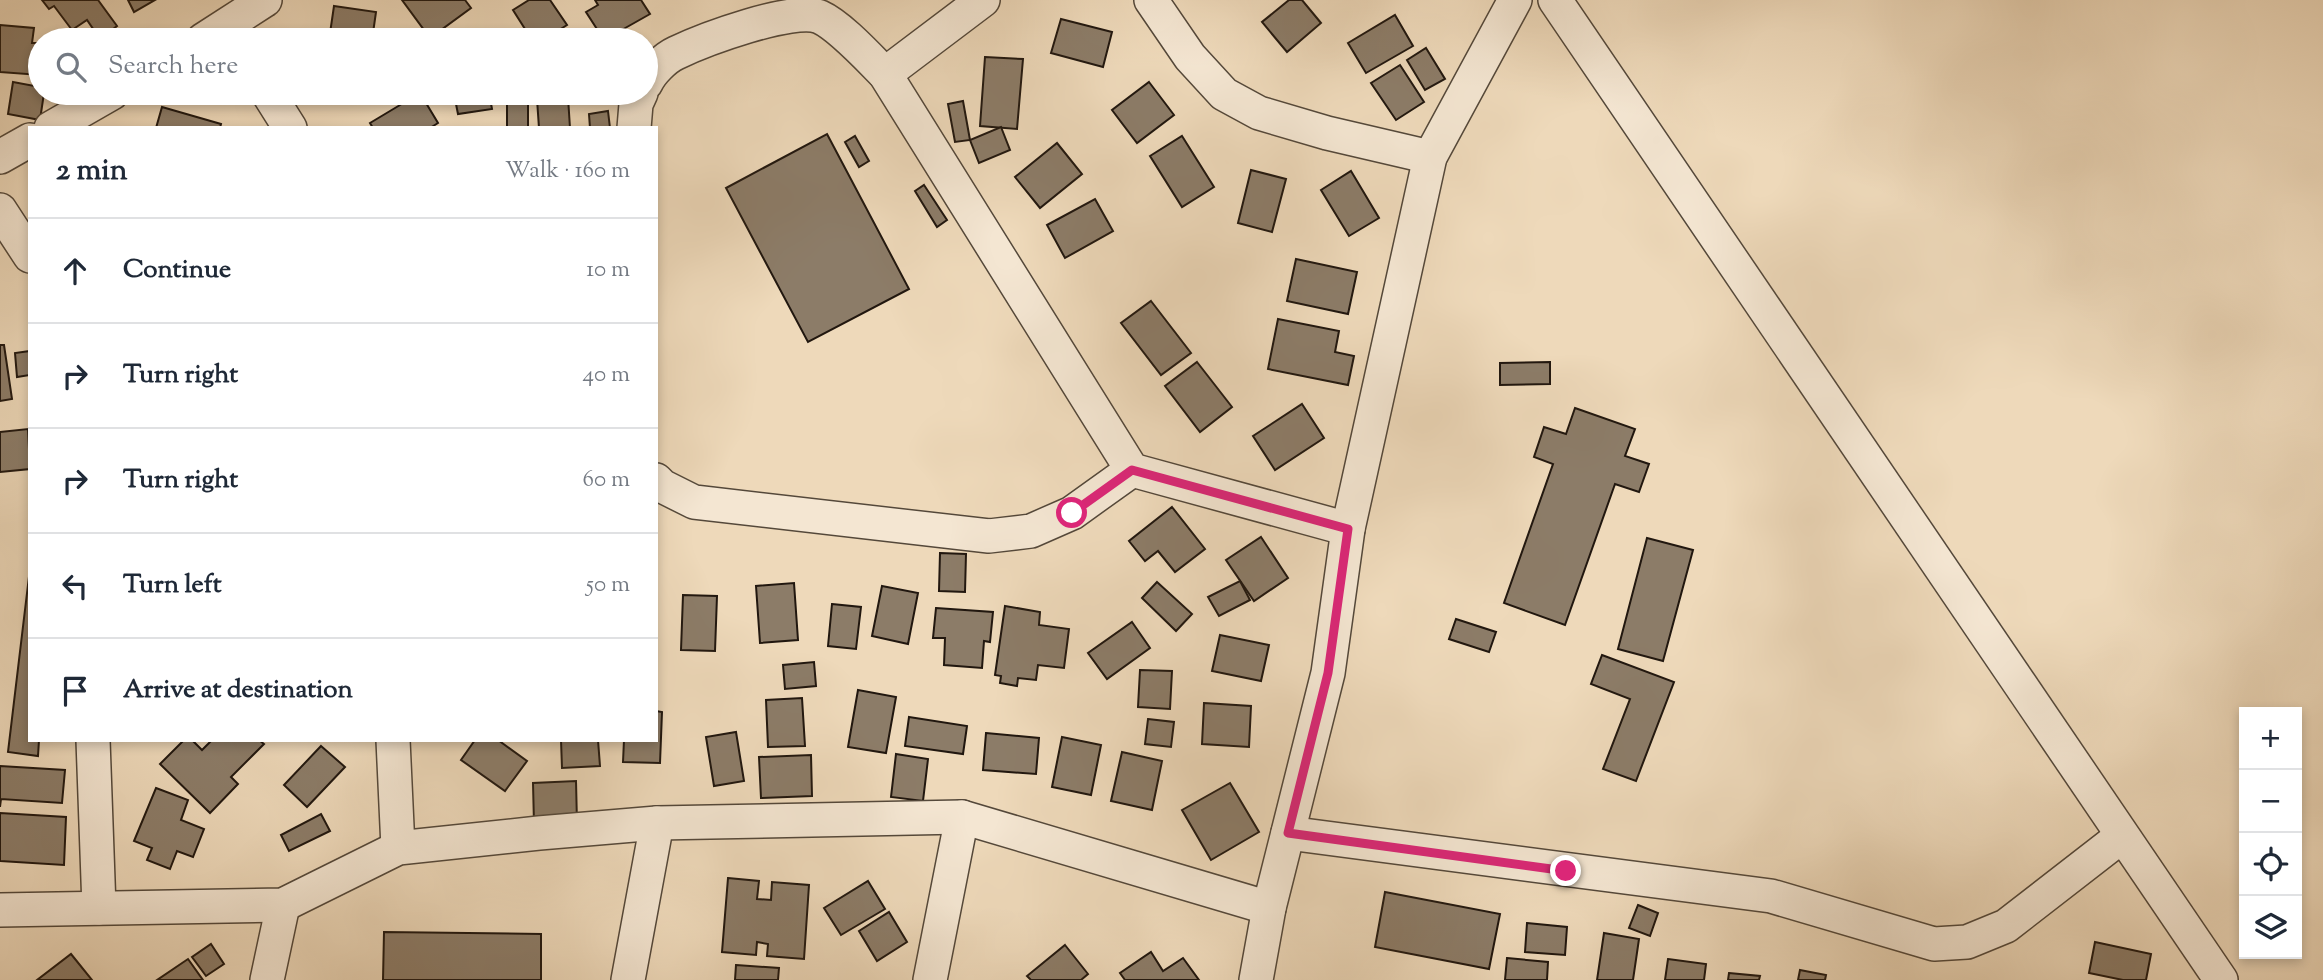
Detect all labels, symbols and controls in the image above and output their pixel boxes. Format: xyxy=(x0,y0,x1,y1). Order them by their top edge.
search box xyxy=(28,28,658,105)
icon: search xyxy=(52,48,90,86)
text: Search here xyxy=(108,48,238,85)
text: 2 min xyxy=(56,150,128,193)
text: Walk · 160 m xyxy=(505,155,630,188)
icon: ahead xyxy=(56,252,94,290)
text: Continue xyxy=(123,252,231,289)
text: 10 m xyxy=(586,254,630,287)
icon: right xyxy=(56,357,94,395)
text: Turn right xyxy=(123,357,238,394)
text: 40 m xyxy=(583,359,630,392)
icon: right xyxy=(56,462,94,500)
text: Turn right xyxy=(123,462,238,499)
text: 60 m xyxy=(582,464,630,497)
route start xyxy=(1056,497,1087,528)
icon: left xyxy=(56,567,94,605)
text: Turn left xyxy=(123,567,222,604)
text: 50 m xyxy=(586,569,630,602)
icon: arrive xyxy=(56,672,94,710)
text: Arrive at destination xyxy=(123,672,353,709)
map controls xyxy=(2239,707,2302,959)
button: + xyxy=(2239,707,2302,770)
button: − xyxy=(2239,770,2302,833)
button: locate xyxy=(2239,833,2302,896)
route end xyxy=(1550,855,1581,886)
button: layers xyxy=(2239,896,2302,959)

